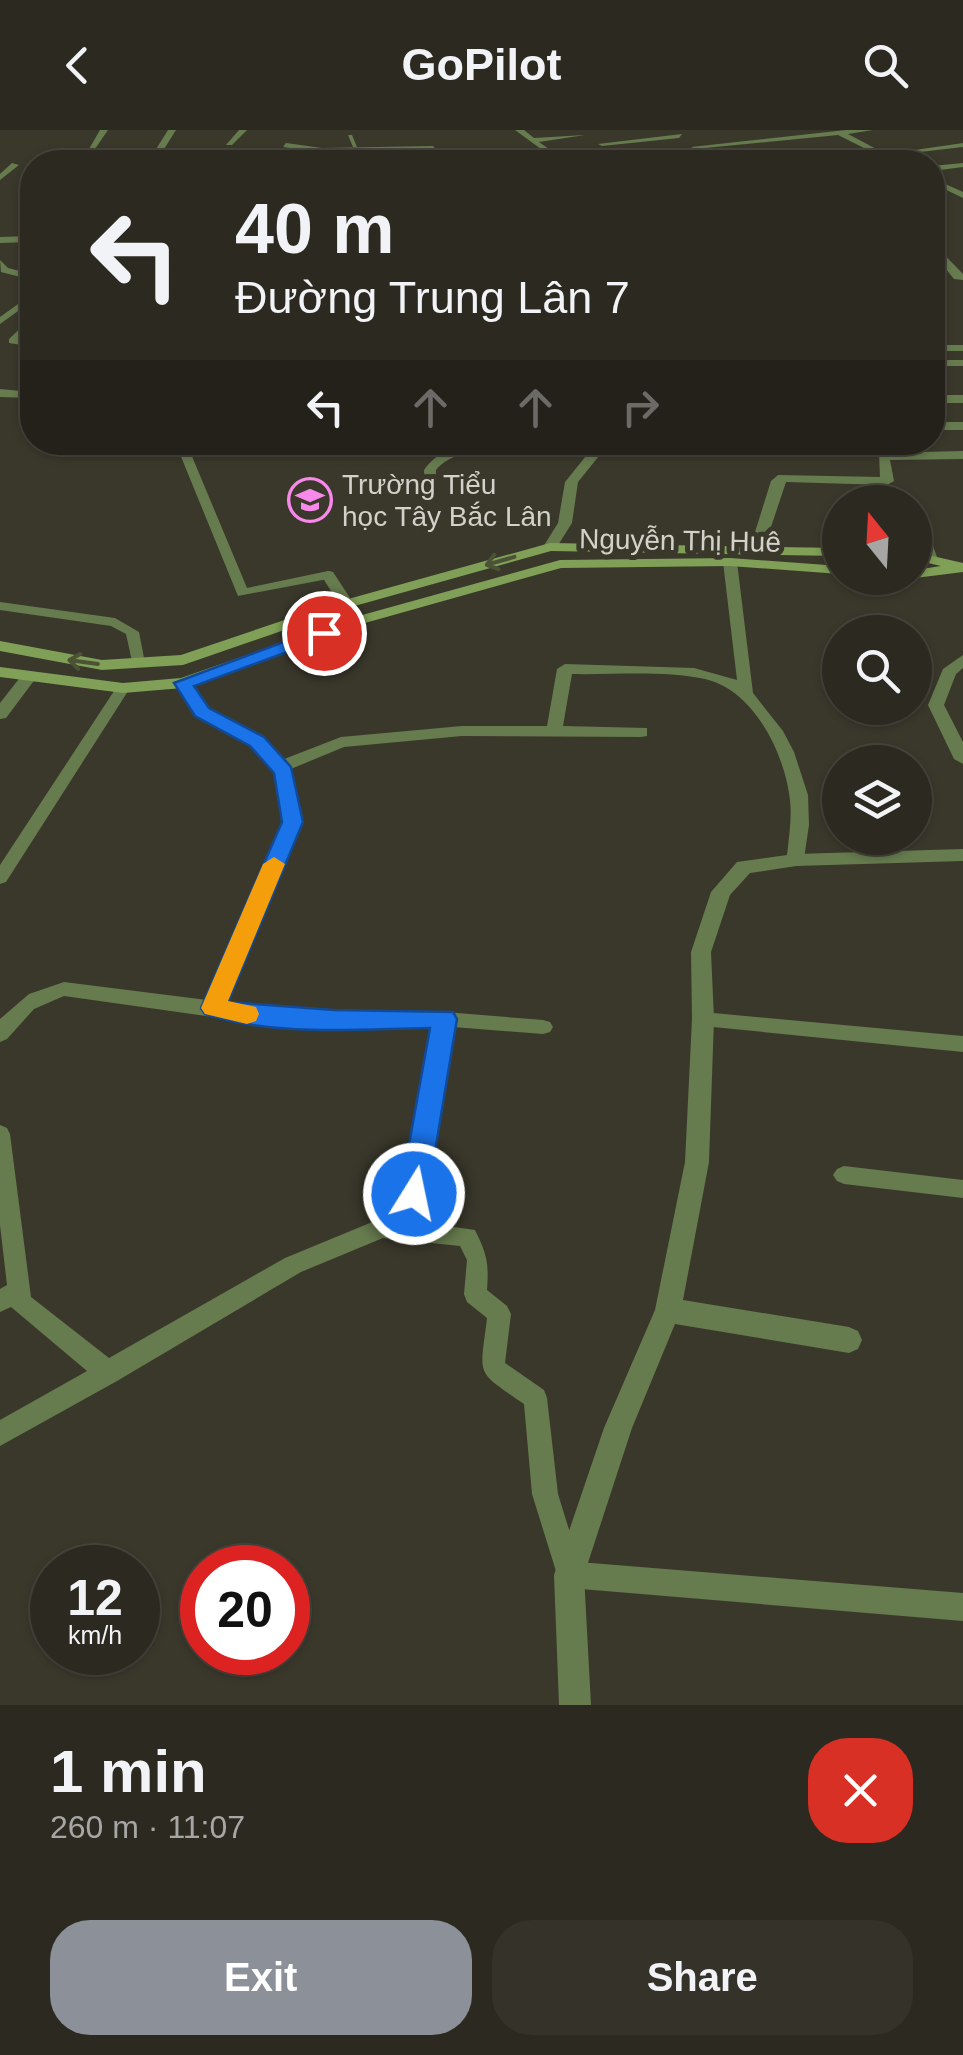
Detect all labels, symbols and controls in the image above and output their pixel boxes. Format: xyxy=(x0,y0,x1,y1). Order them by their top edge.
icon: back xyxy=(50,38,105,93)
icon: search xyxy=(858,38,913,93)
text: GoPilot xyxy=(402,39,561,90)
icon: left xyxy=(70,190,200,320)
text: 40 m xyxy=(235,190,395,268)
text: Đường Trung Lân 7 xyxy=(235,272,630,323)
icon: left xyxy=(298,380,353,435)
icon: ahead xyxy=(403,380,458,435)
icon: ahead xyxy=(508,380,563,435)
icon: right xyxy=(613,380,668,435)
place label: Trường Tiểu học Tây Bắc Lân xyxy=(342,469,552,532)
school or university icon: Trường Tiểu học Tây Bắc Lân xyxy=(287,477,333,523)
north arrow xyxy=(822,485,932,595)
map controls xyxy=(822,485,932,855)
street label: Nguyễn Thị Huê xyxy=(579,523,781,558)
one-way arrow xyxy=(484,553,516,572)
pin xyxy=(282,591,367,676)
icon: arrive xyxy=(297,606,352,661)
button: search xyxy=(822,615,932,725)
one-way arrow xyxy=(67,653,100,671)
button: layers xyxy=(822,745,932,855)
position arrow xyxy=(362,1142,466,1246)
speed limit sign: 20 xyxy=(180,1545,310,1675)
text: 12 xyxy=(67,1570,123,1626)
text: km/h xyxy=(68,1621,122,1649)
text: 1 min xyxy=(50,1738,207,1805)
button: close xyxy=(808,1738,913,1843)
text: 260 m · 11:07 xyxy=(50,1809,245,1845)
button: Exit xyxy=(50,1920,472,2035)
button: Share xyxy=(492,1920,913,2035)

